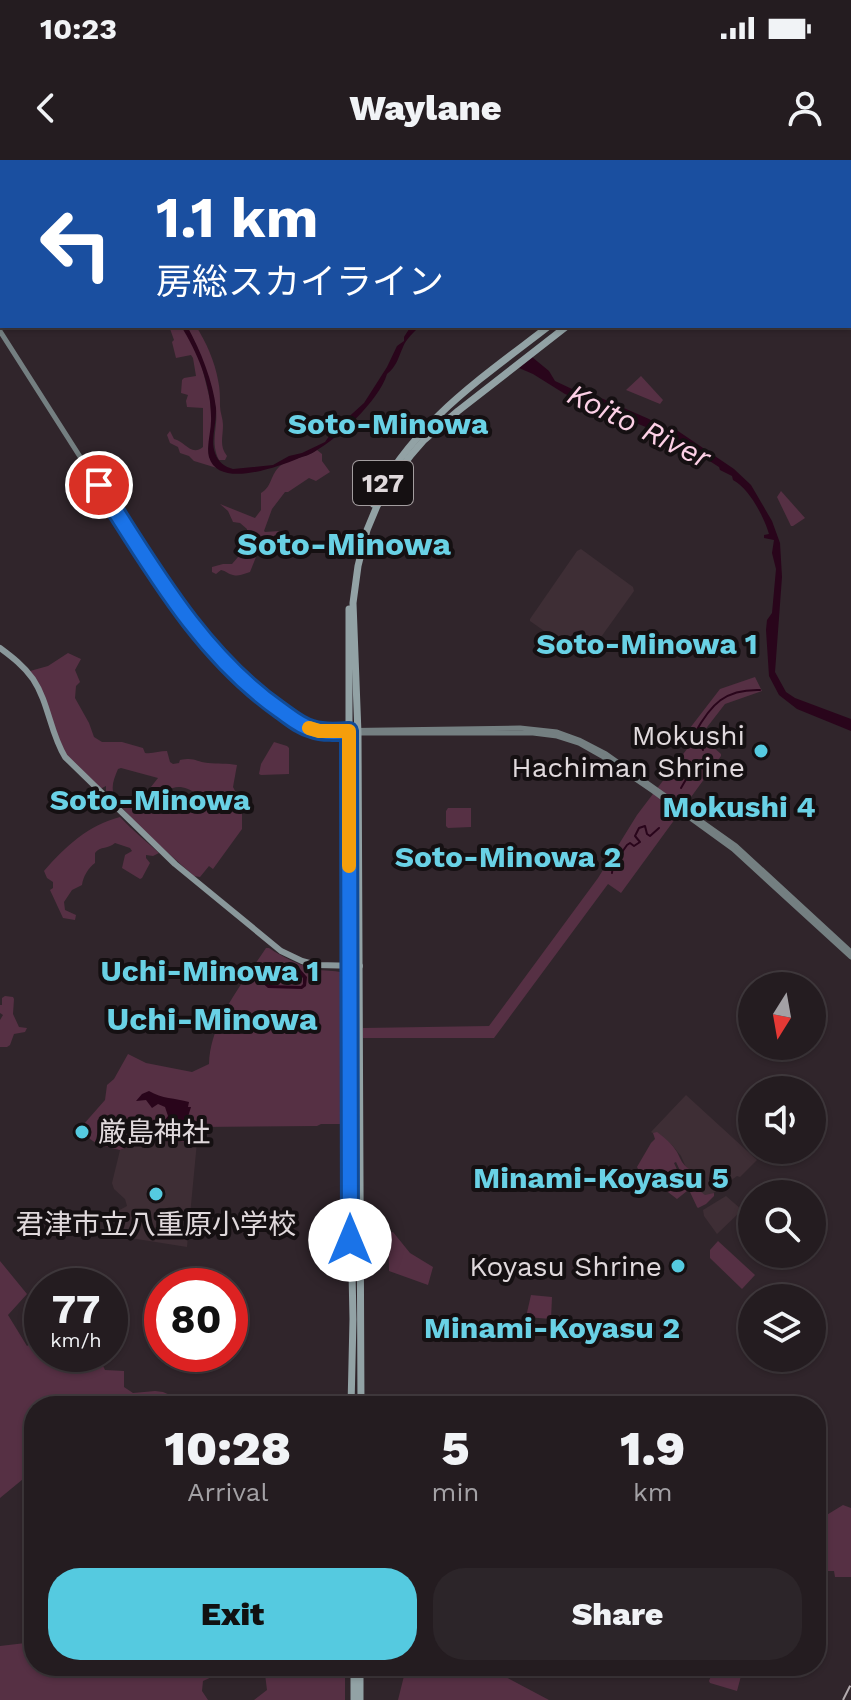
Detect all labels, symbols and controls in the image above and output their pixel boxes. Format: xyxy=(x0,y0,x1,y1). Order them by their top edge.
text: 10:23 xyxy=(40,11,117,46)
icon: back xyxy=(24,86,68,130)
icon: person xyxy=(783,86,827,130)
text: Waylane xyxy=(349,87,502,129)
text: 1.1 km xyxy=(156,185,318,251)
icon: left xyxy=(24,192,128,296)
text: 房総スカイライン xyxy=(156,261,444,303)
water label: Koito River xyxy=(562,376,717,476)
district label: Soto-Minowa xyxy=(288,406,489,441)
pin xyxy=(65,451,133,519)
road number: 127 xyxy=(353,461,413,505)
icon: arrive xyxy=(77,463,121,507)
district label: Soto-Minowa xyxy=(237,525,451,563)
district label: Soto-Minowa 1 xyxy=(536,626,758,661)
place label: Mokushi Hachiman Shrine xyxy=(511,719,745,784)
marker: Mokushi Hachiman Shrine xyxy=(752,742,770,760)
district label: Soto-Minowa xyxy=(50,782,251,817)
district label: Mokushi 4 xyxy=(662,789,816,824)
district label: Soto-Minowa 2 xyxy=(395,839,621,874)
district label: Uchi-Minowa 1 xyxy=(101,953,319,988)
north arrow xyxy=(738,972,826,1060)
map controls xyxy=(738,972,826,1372)
district label: Uchi-Minowa xyxy=(107,1000,318,1038)
button: sound xyxy=(738,1076,826,1164)
place label: 厳島神社 xyxy=(98,1116,210,1149)
marker: 厳島神社 xyxy=(73,1123,91,1141)
district label: Minami-Koyasu 5 xyxy=(473,1160,729,1195)
button: search xyxy=(738,1180,826,1268)
marker: 君津市立八重原小学校 xyxy=(147,1185,165,1203)
position arrow xyxy=(308,1198,392,1282)
place label: 君津市立八重原小学校 xyxy=(16,1208,296,1241)
place label: Koyasu Shrine xyxy=(469,1250,662,1283)
marker: Koyasu Shrine xyxy=(669,1257,687,1275)
speed limit sign: 80 xyxy=(144,1268,248,1372)
button: layers xyxy=(738,1284,826,1372)
text: 77 xyxy=(52,1286,100,1333)
district label: Minami-Koyasu 2 xyxy=(424,1310,680,1345)
text: km/h xyxy=(50,1328,102,1352)
text: 10:28 xyxy=(165,1420,291,1477)
text: 5 xyxy=(442,1420,470,1477)
text: 1.9 xyxy=(620,1420,685,1477)
text: Arrival xyxy=(187,1477,268,1507)
text: min xyxy=(432,1477,479,1507)
text: km xyxy=(633,1477,672,1507)
button: Exit xyxy=(48,1568,417,1660)
button: Share xyxy=(433,1568,802,1660)

